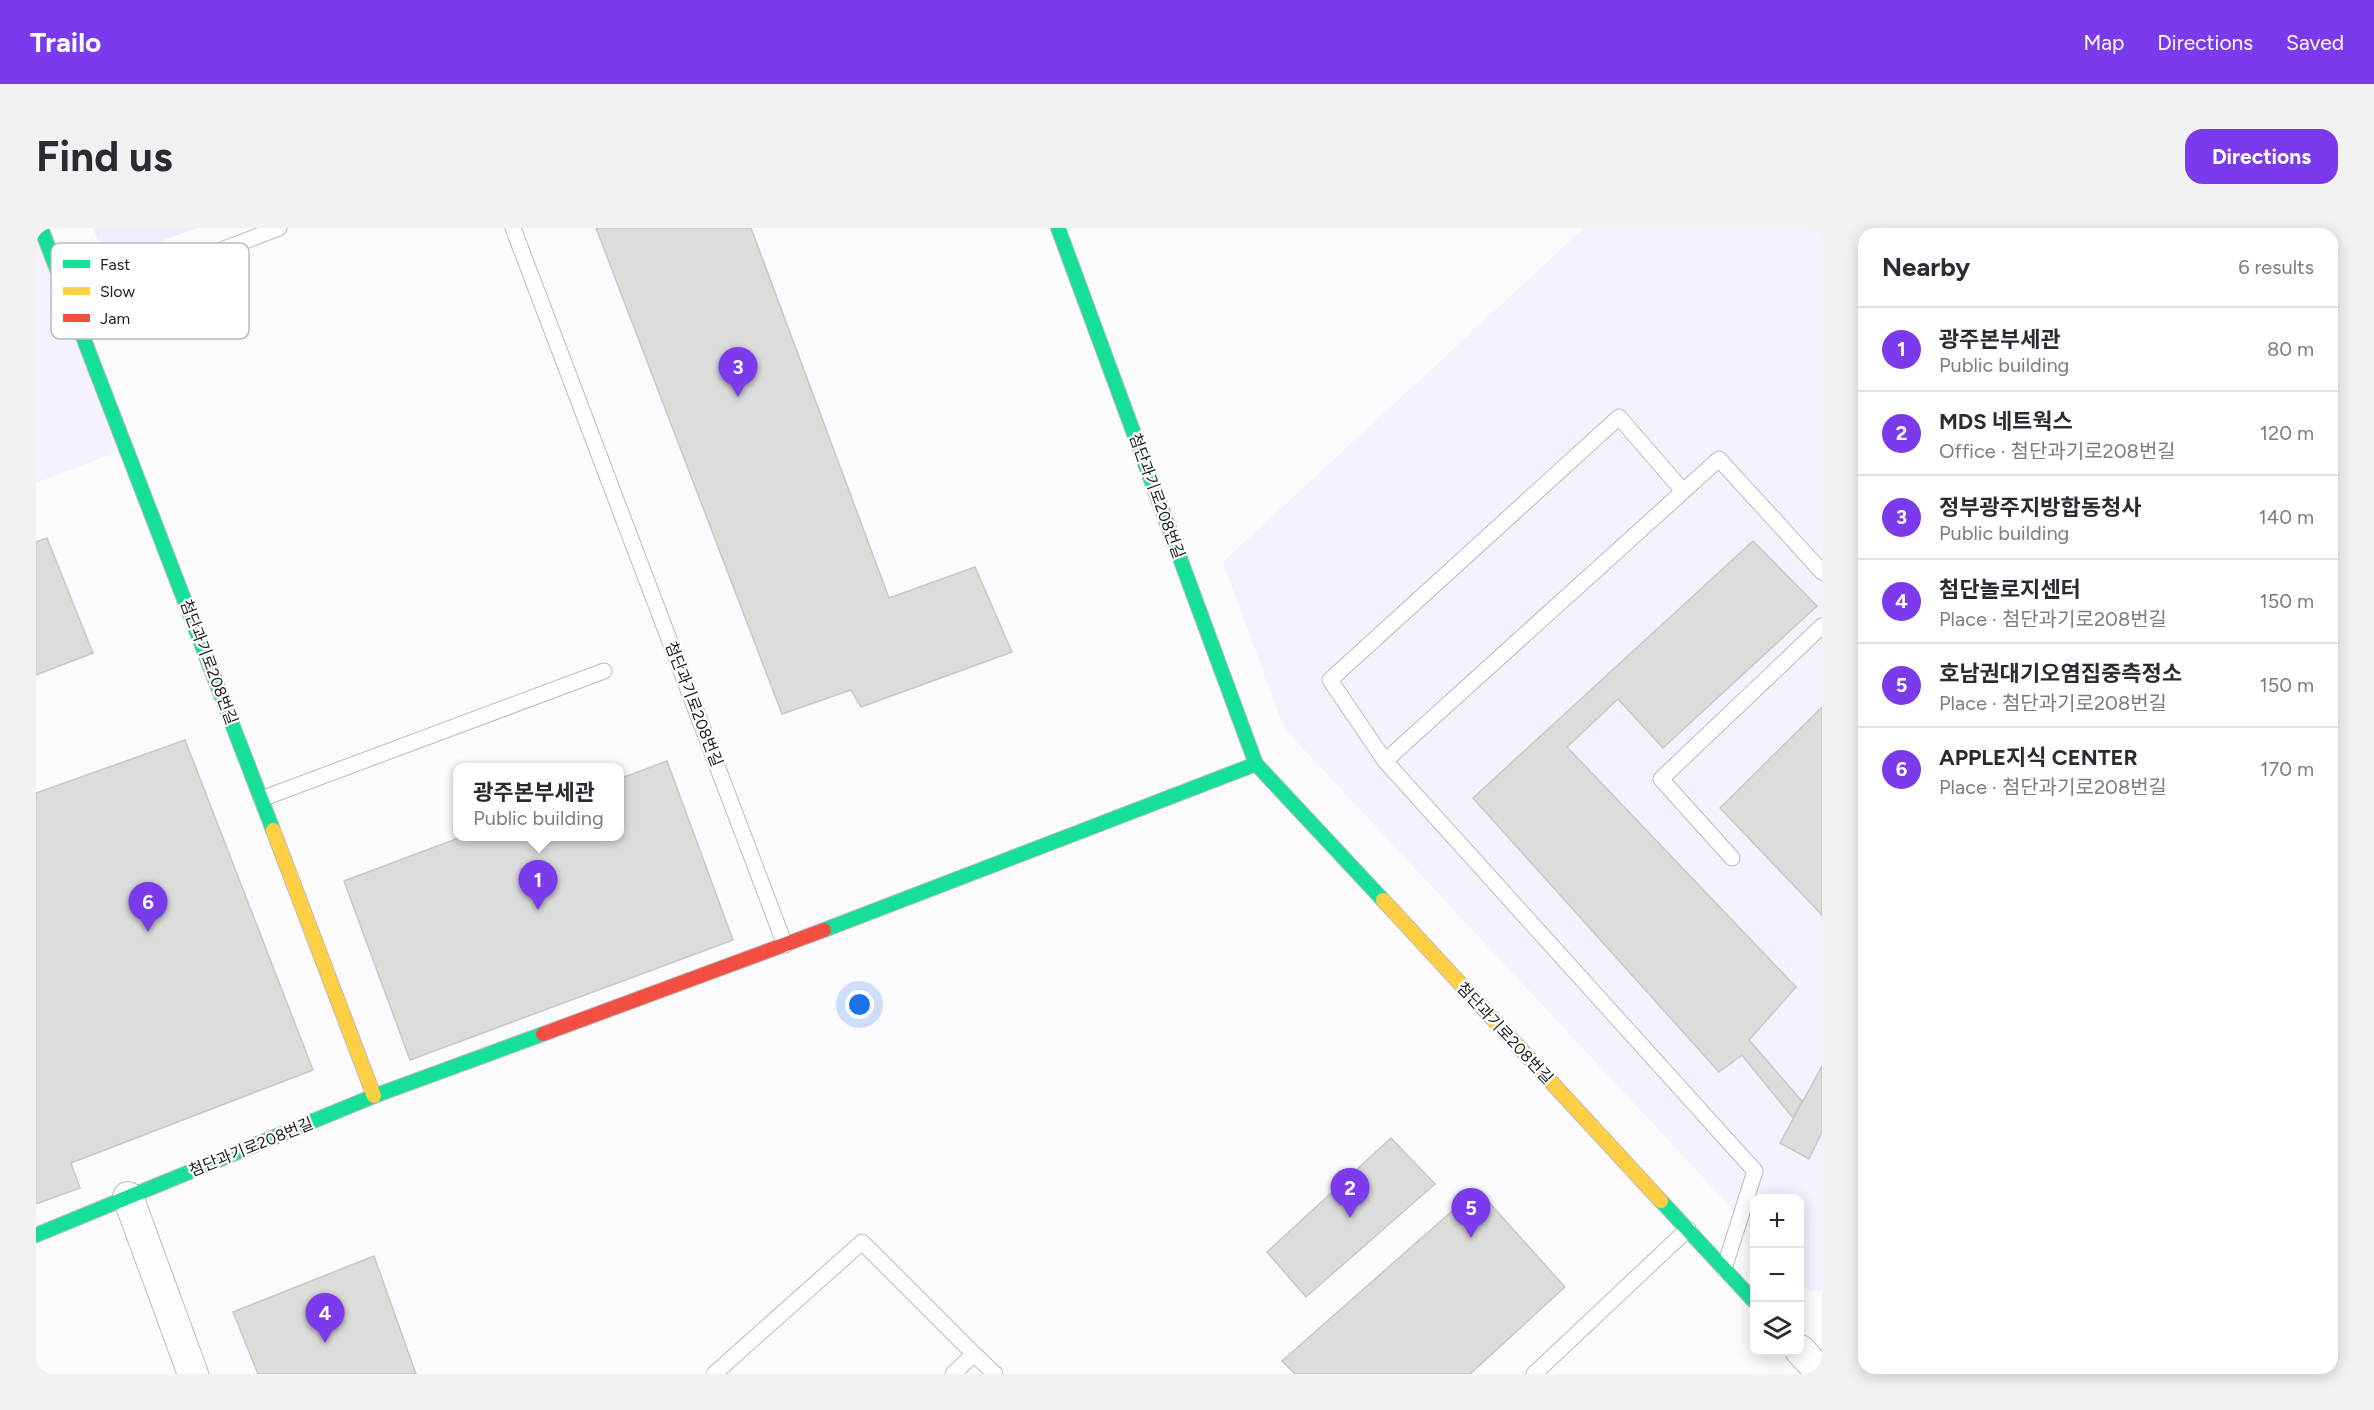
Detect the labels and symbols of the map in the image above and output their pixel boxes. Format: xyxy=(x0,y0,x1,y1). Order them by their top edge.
legend xyxy=(51,243,249,339)
text: Fast xyxy=(100,255,130,274)
text: Slow xyxy=(100,282,135,301)
text: Jam xyxy=(100,309,130,328)
pin: 3 xyxy=(718,348,758,397)
street label: 첨단과기로208번길 xyxy=(1125,431,1189,561)
street label: 첨단과기로208번길 xyxy=(176,597,242,727)
street label: 첨단과기로208번길 xyxy=(661,639,727,769)
pin: 1 xyxy=(518,860,558,910)
pin: 6 xyxy=(128,882,168,932)
street label: 첨단과기로208번길 xyxy=(1453,978,1557,1088)
your location xyxy=(845,990,874,1019)
street label: 첨단과기로208번길 xyxy=(186,1113,316,1181)
pin: 2 xyxy=(1330,1168,1370,1218)
pin: 5 xyxy=(1452,1188,1490,1238)
pin: 4 xyxy=(306,1294,344,1343)

